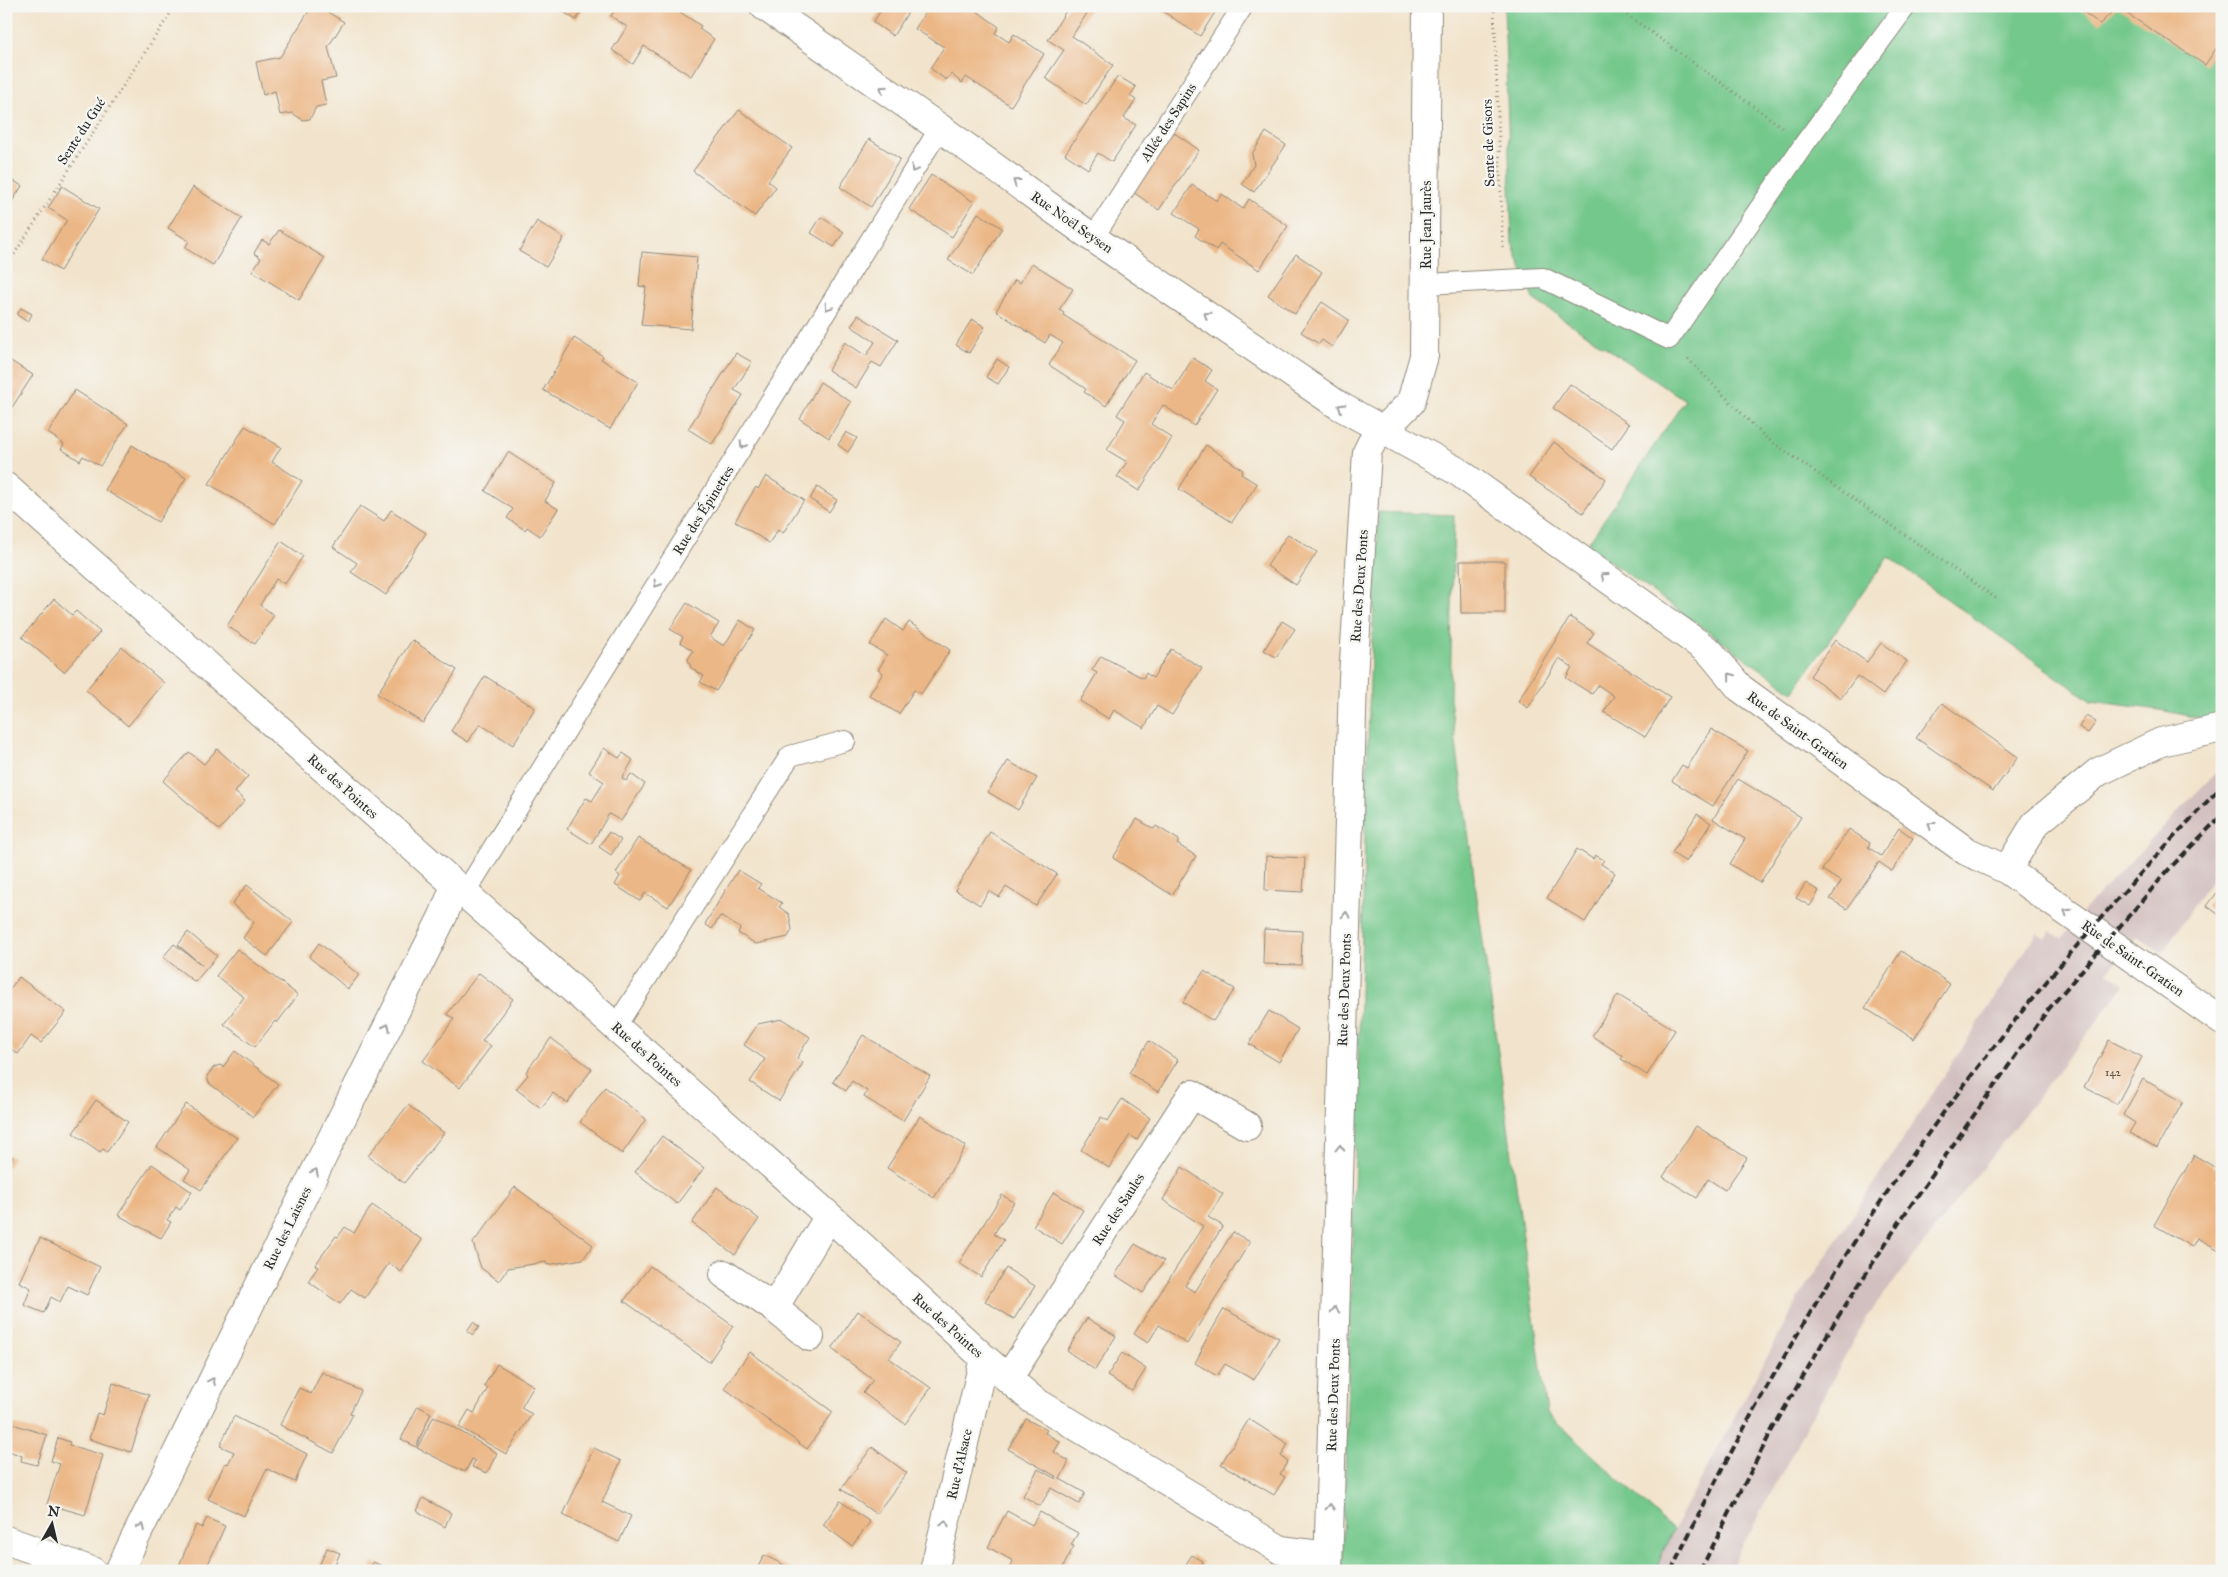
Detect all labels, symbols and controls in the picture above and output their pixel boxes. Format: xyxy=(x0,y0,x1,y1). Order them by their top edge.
street label: Allée des Sapins xyxy=(1136,80,1200,166)
one-way arrow xyxy=(879,86,889,95)
street label: Sente du Gué xyxy=(54,95,109,168)
street label: Sente de Gisors xyxy=(1478,99,1499,187)
one-way arrow xyxy=(911,164,920,173)
one-way arrow xyxy=(1013,180,1022,188)
street label: Rue Jean Jaurès xyxy=(1418,181,1436,269)
street label: Rue Noël Seysen xyxy=(1027,188,1116,257)
one-way arrow xyxy=(825,302,835,311)
one-way arrow xyxy=(1203,312,1212,321)
one-way arrow xyxy=(1337,403,1346,413)
one-way arrow xyxy=(739,440,749,449)
street label: Rue des Épinettes xyxy=(667,461,738,558)
street label: Rue des Deux Ponts xyxy=(1347,529,1372,643)
one-way arrow xyxy=(1600,573,1610,582)
one-way arrow xyxy=(654,578,664,587)
one-way arrow xyxy=(1727,673,1736,682)
street label: Rue de Saint-Gratien xyxy=(1744,688,1852,773)
street label: Rue des Pointes xyxy=(304,750,381,823)
one-way arrow xyxy=(1927,822,1937,831)
one-way arrow xyxy=(2064,909,2073,918)
one-way arrow xyxy=(1341,911,1351,918)
street label: Rue de Saint-Gratien xyxy=(2078,917,2188,1000)
street label: Rue des Deux Ponts xyxy=(1334,933,1355,1047)
street label: Rue des Pointes xyxy=(608,1018,685,1091)
one-way arrow xyxy=(381,1023,392,1032)
house number: 142 xyxy=(2105,1066,2122,1079)
one-way arrow xyxy=(1334,1143,1345,1151)
one-way arrow xyxy=(308,1168,319,1177)
street label: Rue des Saules xyxy=(1089,1170,1148,1249)
street label: Rue des Laisnes xyxy=(260,1184,315,1273)
street label: Rue des Pointes xyxy=(909,1289,986,1362)
one-way arrow xyxy=(1330,1306,1340,1314)
street label: Rue des Deux Ponts xyxy=(1323,1338,1344,1452)
one-way arrow xyxy=(206,1377,216,1386)
street label: Rue d'Alsace xyxy=(943,1427,976,1501)
north arrow xyxy=(28,1500,78,1550)
text: N xyxy=(47,1502,61,1521)
one-way arrow xyxy=(1324,1503,1335,1511)
one-way arrow xyxy=(939,1519,950,1528)
one-way arrow xyxy=(134,1523,145,1532)

